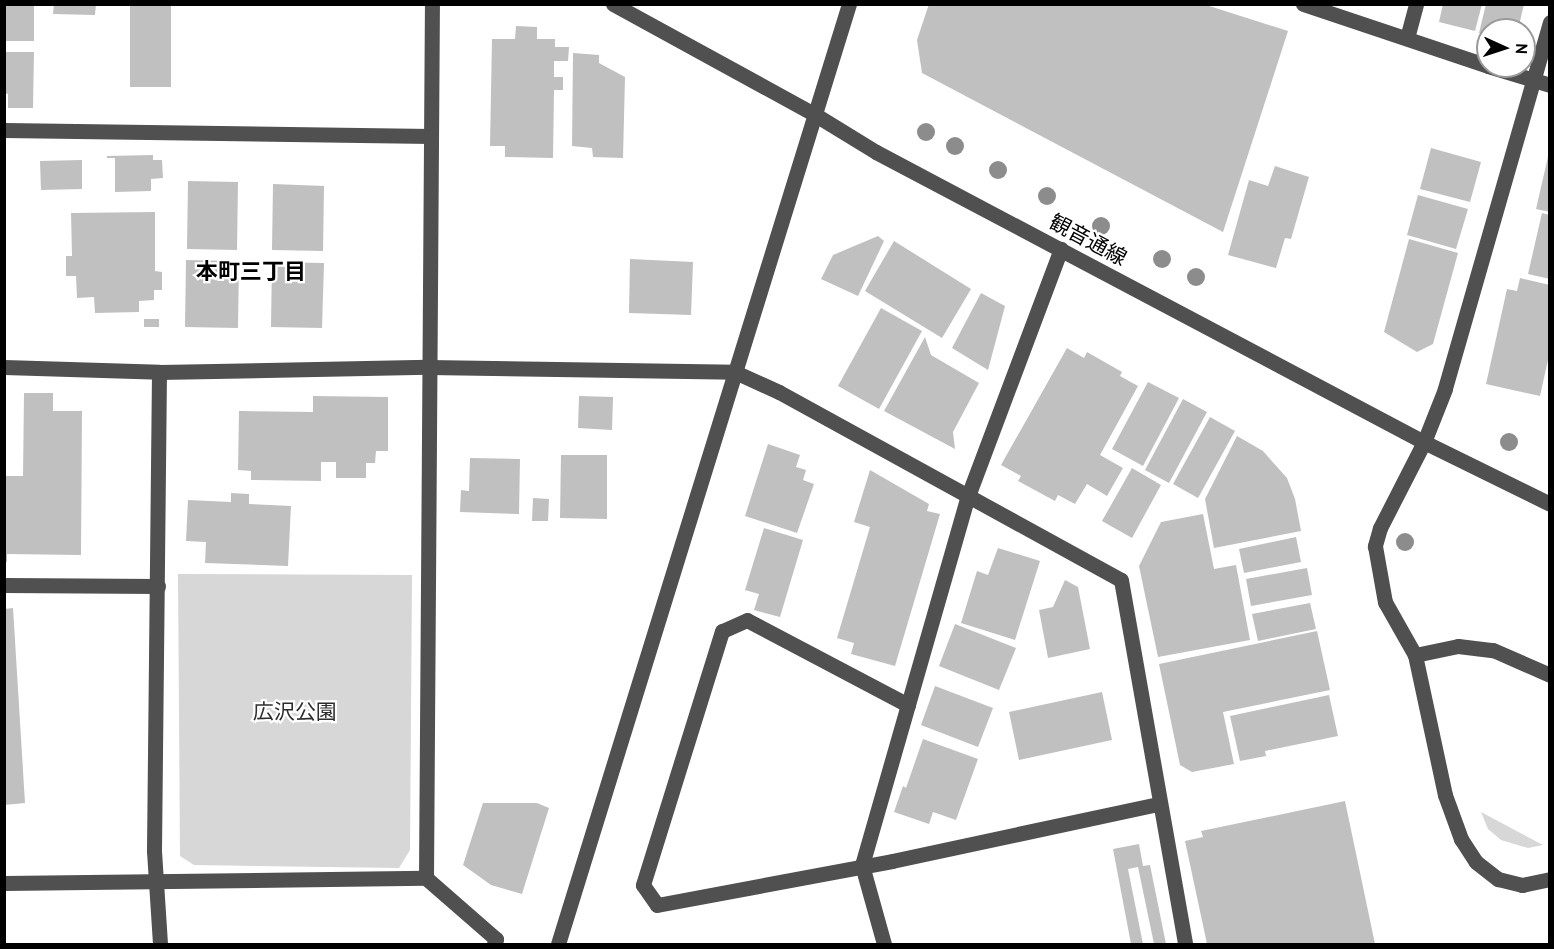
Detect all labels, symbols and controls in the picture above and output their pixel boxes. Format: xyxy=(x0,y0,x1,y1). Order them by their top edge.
north arrow xyxy=(1476,18,1536,78)
text: N xyxy=(1512,43,1532,55)
street label: 観音通線 xyxy=(1045,209,1131,271)
district label: 本町三丁目 xyxy=(196,259,306,285)
park label: 広沢公園 xyxy=(253,699,337,725)

